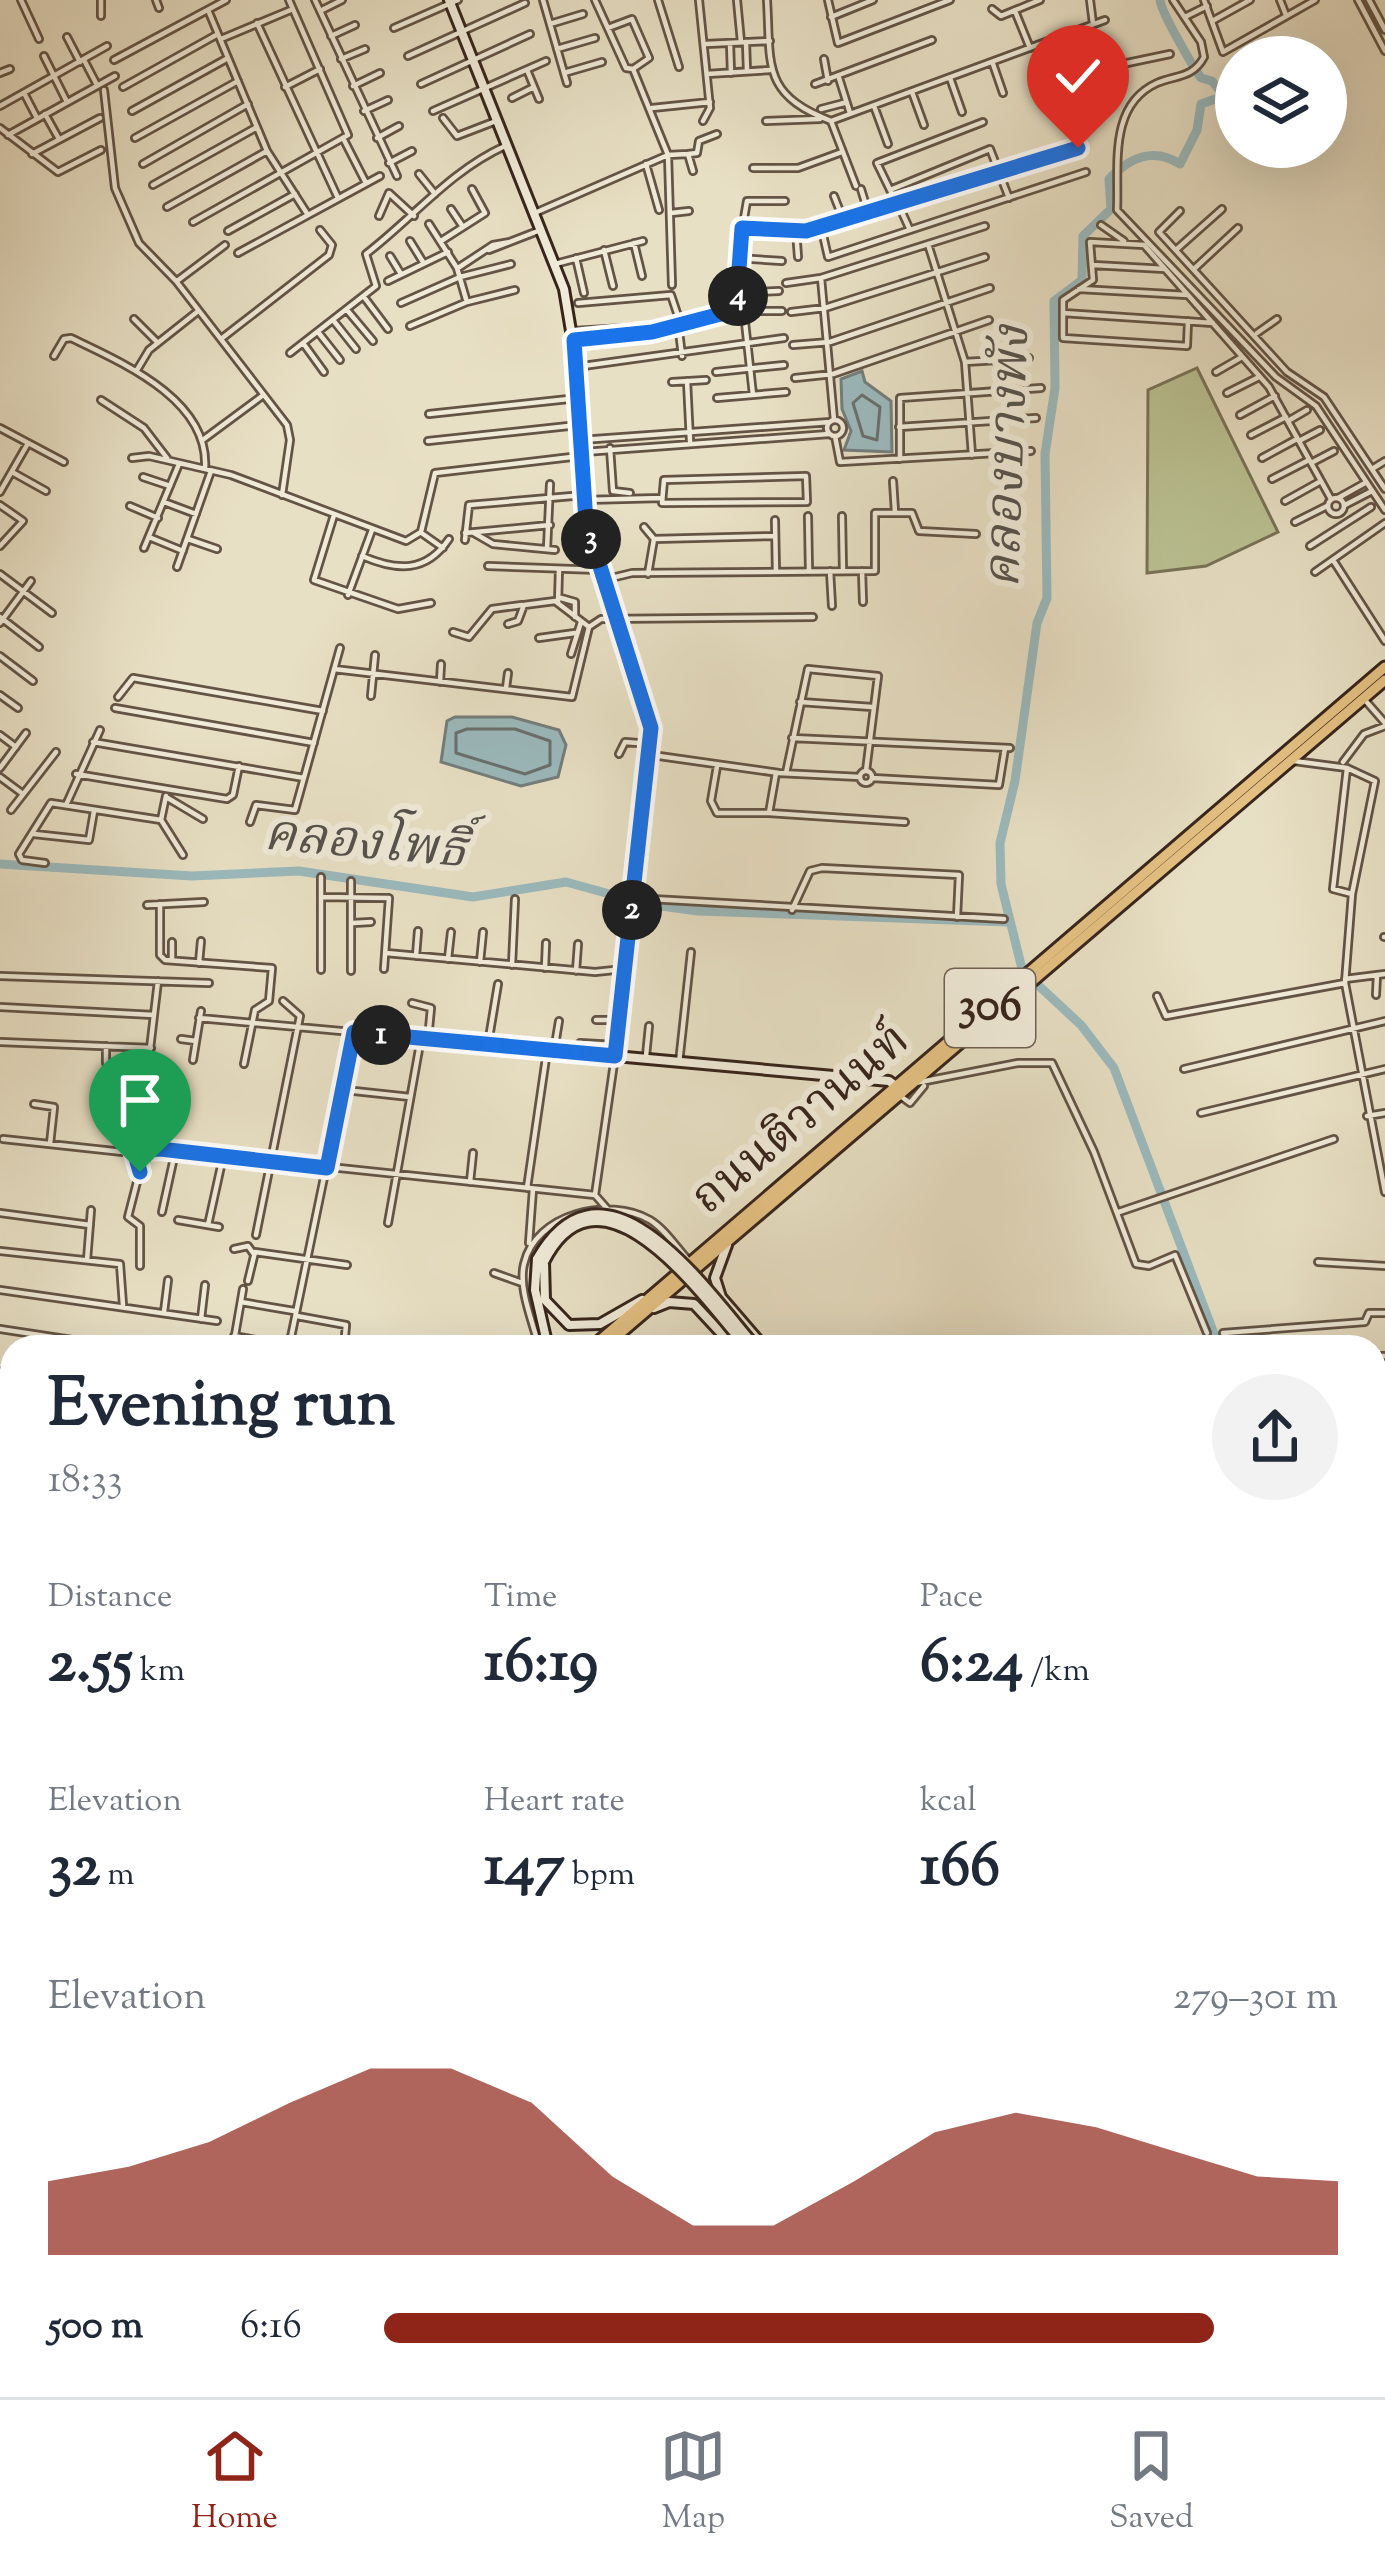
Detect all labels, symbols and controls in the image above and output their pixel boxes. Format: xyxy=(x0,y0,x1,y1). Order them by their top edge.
pin xyxy=(1027,25,1129,148)
map controls xyxy=(1215,36,1347,168)
button: layers xyxy=(1215,36,1347,168)
icon: check xyxy=(1045,43,1111,109)
pin: 4 xyxy=(708,266,768,326)
text: 4 xyxy=(730,272,746,320)
water label: คลองบางพัง xyxy=(969,322,1051,590)
pin: 3 xyxy=(561,509,621,569)
text: 3 xyxy=(584,515,598,563)
water label: คลองโพธิ์ xyxy=(261,796,487,892)
pin: 2 xyxy=(602,880,662,940)
text: 2 xyxy=(624,886,640,934)
road number: 306 xyxy=(945,969,1035,1047)
pin: 1 xyxy=(351,1005,411,1065)
street label: ถนนติวานนท์ xyxy=(678,1009,926,1233)
text: 1 xyxy=(375,1011,387,1059)
pin xyxy=(89,1049,191,1172)
icon: arrive xyxy=(107,1067,173,1133)
text: Evening run xyxy=(48,1361,395,1456)
button: share xyxy=(1212,1374,1338,1500)
text: 18:33 xyxy=(48,1454,122,1510)
text: Distance xyxy=(48,1574,172,1622)
text: Time xyxy=(484,1574,557,1622)
text: Pace xyxy=(920,1574,983,1622)
text: 2.55 xyxy=(48,1622,133,1709)
text: 16:19 xyxy=(484,1622,598,1709)
text: 6:24 xyxy=(920,1622,1023,1709)
text: km xyxy=(133,1648,185,1696)
text: /km xyxy=(1023,1648,1090,1696)
text: Elevation xyxy=(48,1778,182,1826)
text: Heart rate xyxy=(484,1778,625,1826)
text: kcal xyxy=(920,1778,977,1826)
text: 32 xyxy=(48,1826,100,1913)
text: 147 xyxy=(484,1826,565,1913)
text: 166 xyxy=(920,1826,1000,1913)
text: m xyxy=(100,1852,135,1900)
text: bpm xyxy=(565,1852,635,1900)
text: Elevation xyxy=(48,1971,206,2027)
text: 279–301 m xyxy=(1173,1971,1338,2027)
text: 500 m xyxy=(48,2300,143,2356)
text: 6:16 xyxy=(240,2300,302,2356)
tab: Home xyxy=(191,2423,278,2543)
tab: Map xyxy=(660,2423,726,2543)
tab: Saved xyxy=(1109,2423,1194,2543)

